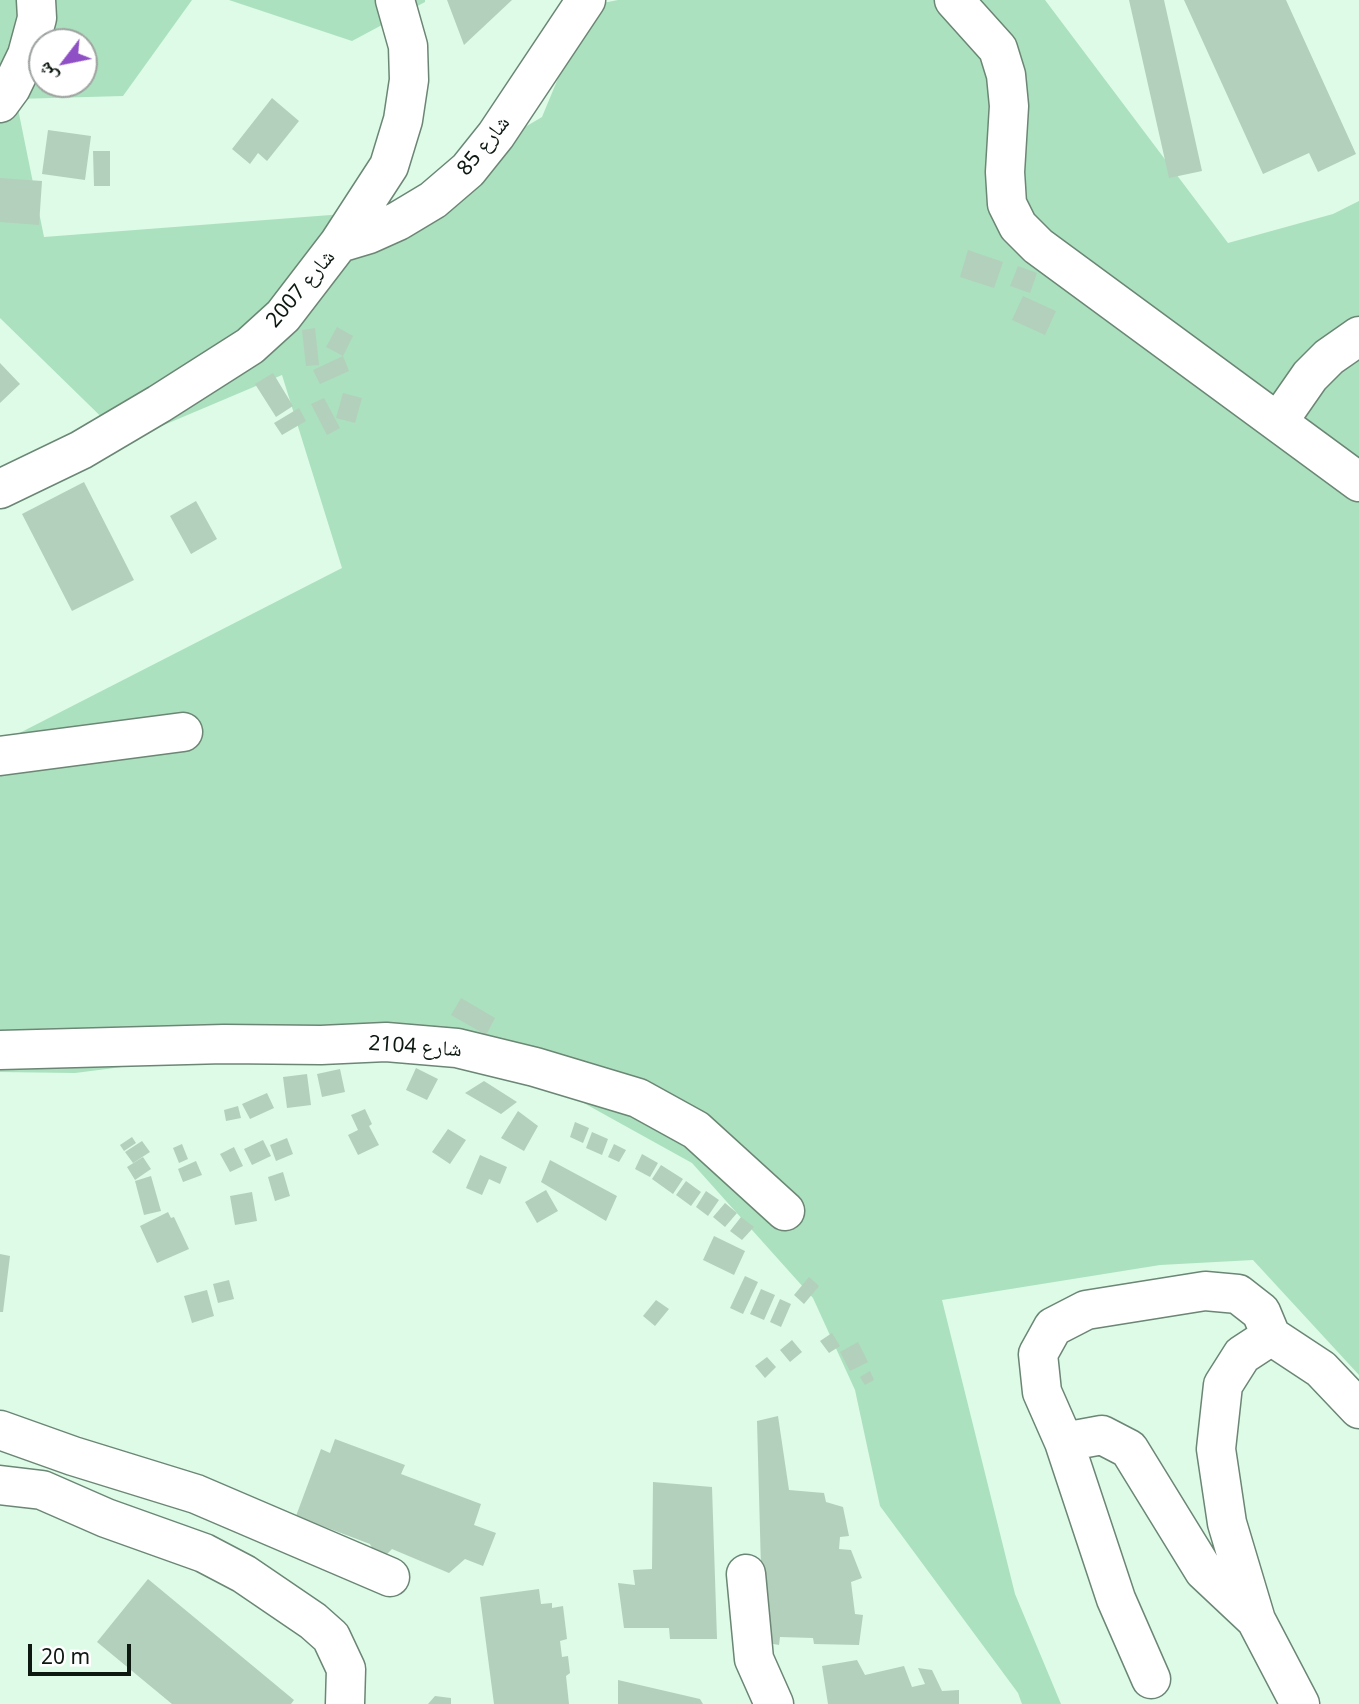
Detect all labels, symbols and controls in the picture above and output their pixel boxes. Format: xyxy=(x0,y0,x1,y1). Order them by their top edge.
north arrow xyxy=(28,28,98,98)
text: ش xyxy=(31,58,63,89)
street label: شارع 85 xyxy=(452,111,516,181)
street label: شارع 2007 xyxy=(261,245,341,333)
street label: شارع 2104 xyxy=(368,1031,462,1063)
scale bar xyxy=(32,1630,135,1674)
text: 20 m xyxy=(41,1642,90,1670)

